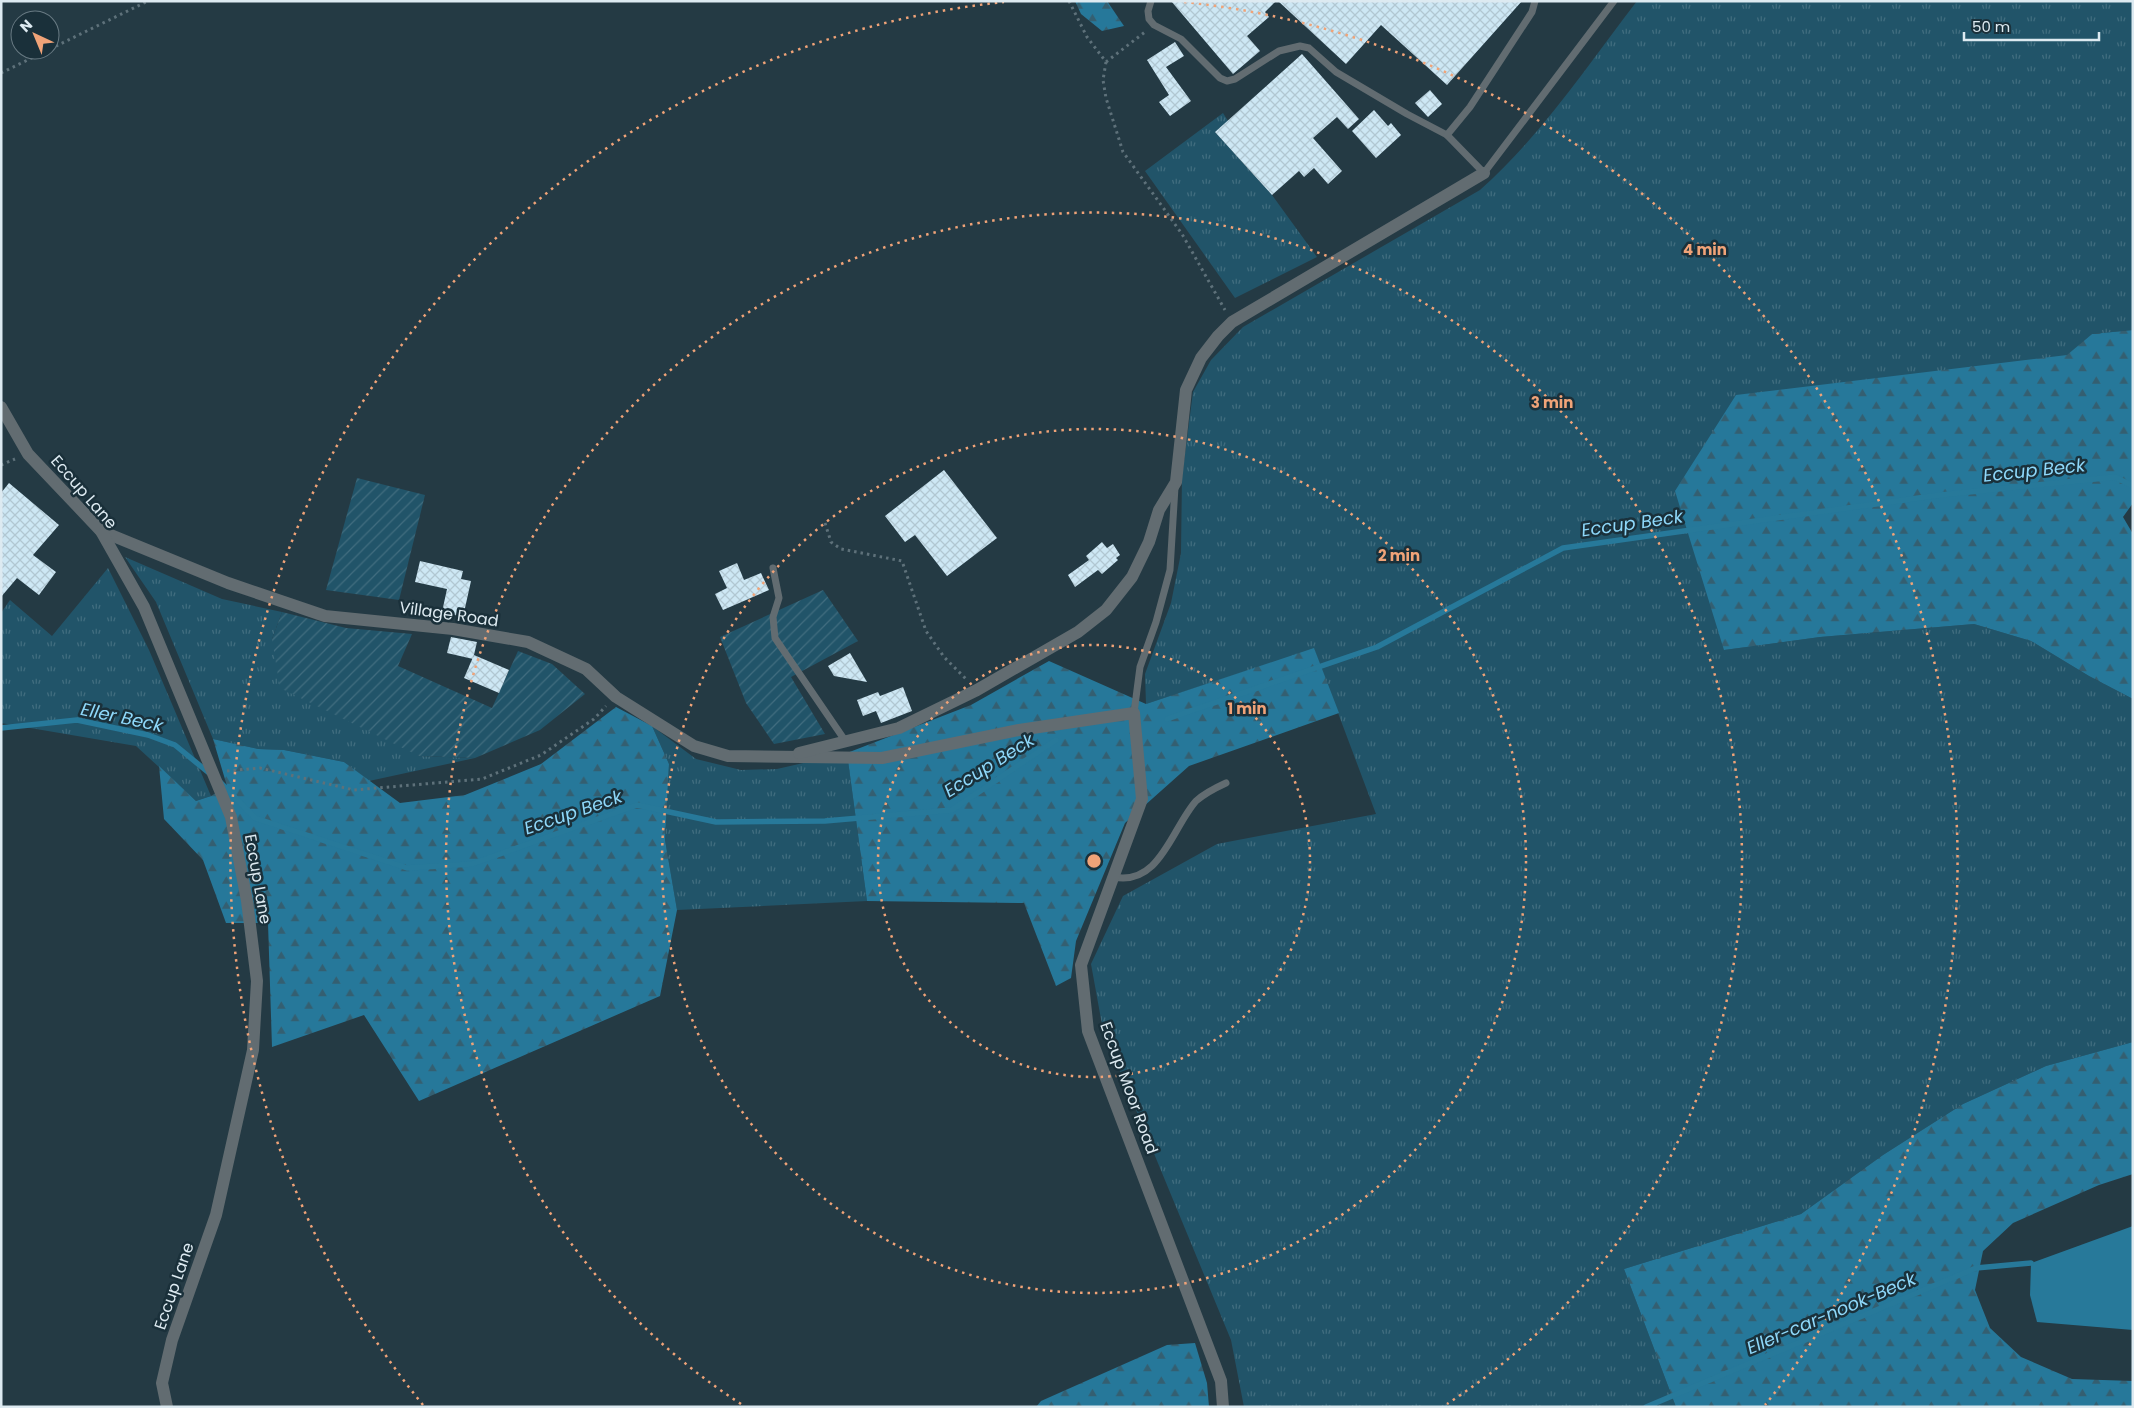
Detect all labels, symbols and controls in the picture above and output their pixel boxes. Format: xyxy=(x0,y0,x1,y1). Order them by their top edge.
north arrow xyxy=(10,10,60,60)
scale bar xyxy=(1964,10,2099,42)
text: N xyxy=(15,15,37,36)
text: 50 m xyxy=(1972,16,2010,37)
text: 4 min xyxy=(1683,239,1727,260)
text: 3 min xyxy=(1531,392,1573,413)
street label: Eccup Lane xyxy=(46,450,123,534)
water label: Eccup Beck xyxy=(1982,452,2087,488)
water label: Eccup Beck xyxy=(1579,503,1685,543)
text: 2 min xyxy=(1378,545,1420,566)
street label: Village Road xyxy=(398,596,500,632)
water label: Eller Beck xyxy=(78,696,166,738)
text: 1 min xyxy=(1227,698,1267,719)
water label: Eccup Beck xyxy=(939,727,1040,803)
water label: Eccup Beck xyxy=(520,783,626,841)
street label: Eccup Lane xyxy=(239,832,277,926)
centre of rings xyxy=(1085,852,1103,870)
street label: Eccup Moor Road xyxy=(1094,1019,1164,1157)
street label: Eccup Lane xyxy=(148,1239,200,1333)
water label: Eller-car-nook-Beck xyxy=(1742,1266,1920,1360)

